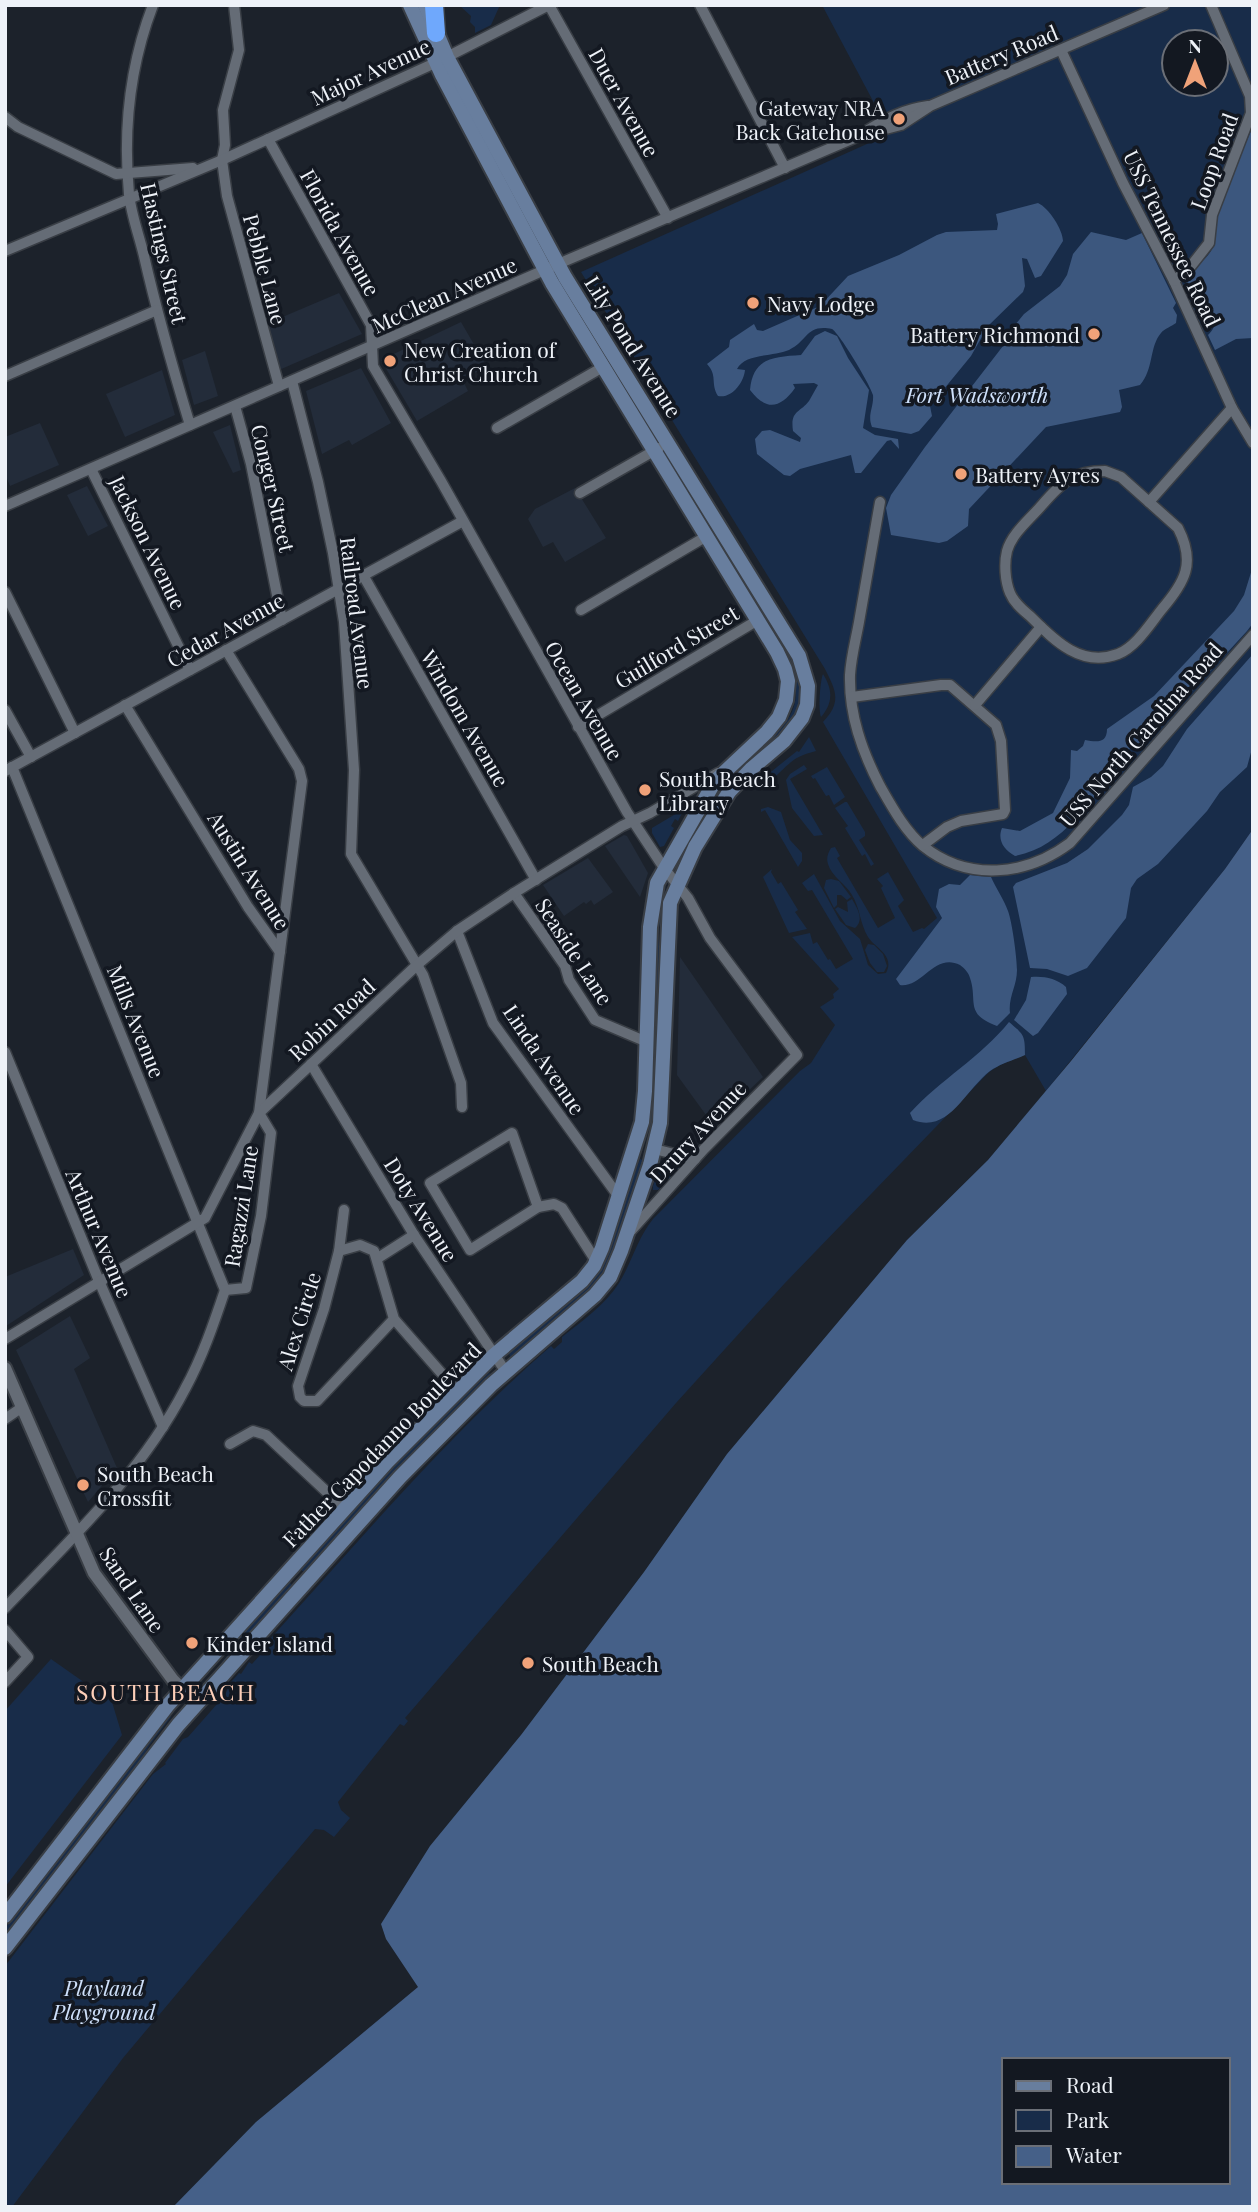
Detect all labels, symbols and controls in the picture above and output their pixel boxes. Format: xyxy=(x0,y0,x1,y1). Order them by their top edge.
street label: Battery Road xyxy=(940,18,1062,90)
north arrow xyxy=(1160,28,1230,98)
street label: Major Avenue xyxy=(306,31,434,111)
text: N xyxy=(1188,32,1202,58)
street label: Duer Avenue xyxy=(583,42,667,162)
place label: Gateway NRA Back Gatehouse xyxy=(735,93,886,145)
street label: Loop Road xyxy=(1183,109,1243,213)
marker: Gateway NRA Back Gatehouse xyxy=(891,111,907,127)
street label: USS Tennessee Road xyxy=(1118,145,1228,331)
street label: Florida Avenue xyxy=(295,164,387,300)
street label: Hastings Street xyxy=(135,180,195,327)
street label: Pebble Lane xyxy=(238,210,294,328)
street label: McClean Avenue xyxy=(367,250,521,338)
street label: Lily Pond Avenue xyxy=(579,270,689,422)
place label: Navy Lodge xyxy=(767,289,875,317)
marker: Navy Lodge xyxy=(745,295,761,311)
place label: Battery Richmond xyxy=(910,320,1080,348)
marker: Battery Richmond xyxy=(1086,326,1102,342)
place label: New Creation of Christ Church xyxy=(404,335,558,387)
marker: New Creation of Christ Church xyxy=(382,353,398,369)
park label: Fort Wadsworth xyxy=(905,380,1048,408)
street label: Conger Street xyxy=(246,421,302,555)
place label: Battery Ayres xyxy=(975,460,1100,488)
marker: Battery Ayres xyxy=(953,466,969,482)
street label: Jackson Avenue xyxy=(104,469,194,614)
street label: Railroad Avenue xyxy=(335,535,381,691)
street label: Cedar Avenue xyxy=(161,585,289,673)
street label: Guilford Street xyxy=(609,598,744,694)
street label: Ocean Avenue xyxy=(540,635,630,765)
street label: USS North Carolina Road xyxy=(1052,636,1228,832)
street label: Windom Avenue xyxy=(415,644,516,791)
place label: South Beach Library xyxy=(659,764,776,816)
marker: South Beach Library xyxy=(637,782,653,798)
street label: Austin Avenue xyxy=(202,805,297,934)
street label: Seaside Lane xyxy=(530,892,620,1010)
street label: Mills Avenue xyxy=(102,960,172,1082)
street label: Robin Road xyxy=(282,972,380,1066)
street label: Linda Avenue xyxy=(498,998,592,1120)
street label: Drury Avenue xyxy=(642,1074,752,1188)
street label: Ragazzi Lane xyxy=(217,1143,263,1269)
street label: Doty Avenue xyxy=(379,1152,465,1266)
street label: Arthur Avenue xyxy=(60,1163,140,1302)
street label: Alex Circle xyxy=(269,1268,326,1375)
street label: Father Capodanno Boulevard xyxy=(276,1336,486,1552)
place label: South Beach Crossfit xyxy=(97,1459,214,1511)
marker: South Beach Crossfit xyxy=(75,1477,91,1493)
street label: Sand Lane xyxy=(94,1541,172,1637)
place label: Kinder Island xyxy=(206,1629,333,1657)
marker: Kinder Island xyxy=(184,1635,200,1651)
place label: South Beach xyxy=(542,1649,659,1677)
marker: South Beach xyxy=(520,1655,536,1671)
district label: SOUTH BEACH xyxy=(76,1676,256,1707)
park label: Playland Playground xyxy=(52,1973,156,2025)
legend xyxy=(1002,2058,1230,2184)
text: Road xyxy=(1066,2070,1114,2098)
text: Park xyxy=(1066,2105,1110,2133)
text: Water xyxy=(1065,2140,1122,2168)

